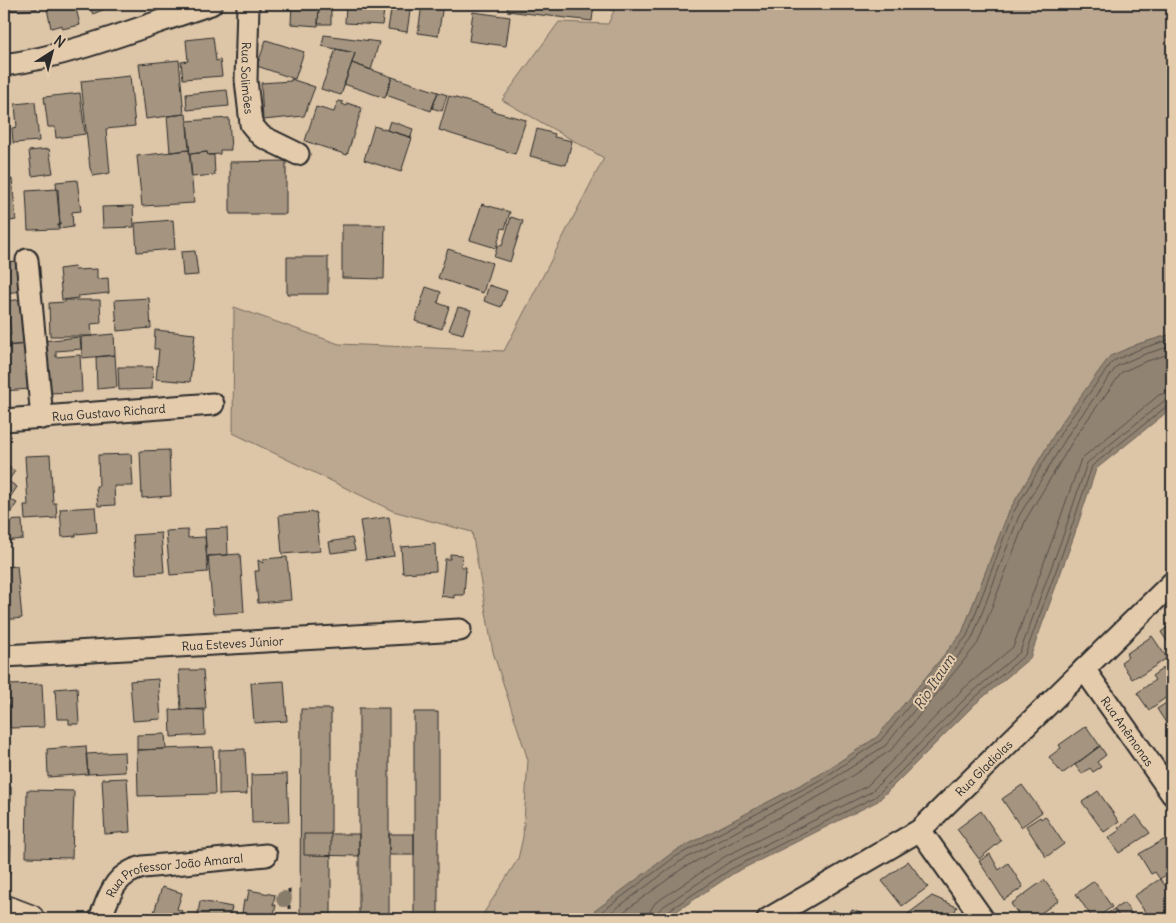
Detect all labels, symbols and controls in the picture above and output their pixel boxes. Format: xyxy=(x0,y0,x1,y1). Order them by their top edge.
north arrow xyxy=(28,28,78,78)
text: N xyxy=(50,31,69,52)
street label: Rua Solimões xyxy=(238,42,257,115)
street label: Rua Gustavo Richard xyxy=(51,400,166,424)
street label: Rua Esteves Júnior xyxy=(181,633,284,653)
water label: Rio Itaum xyxy=(910,650,959,713)
street label: Rua Anêmonas xyxy=(1098,693,1157,769)
street label: Rua Gladiolas xyxy=(952,737,1015,799)
street label: Rua Professor João Amaral xyxy=(102,850,244,900)

